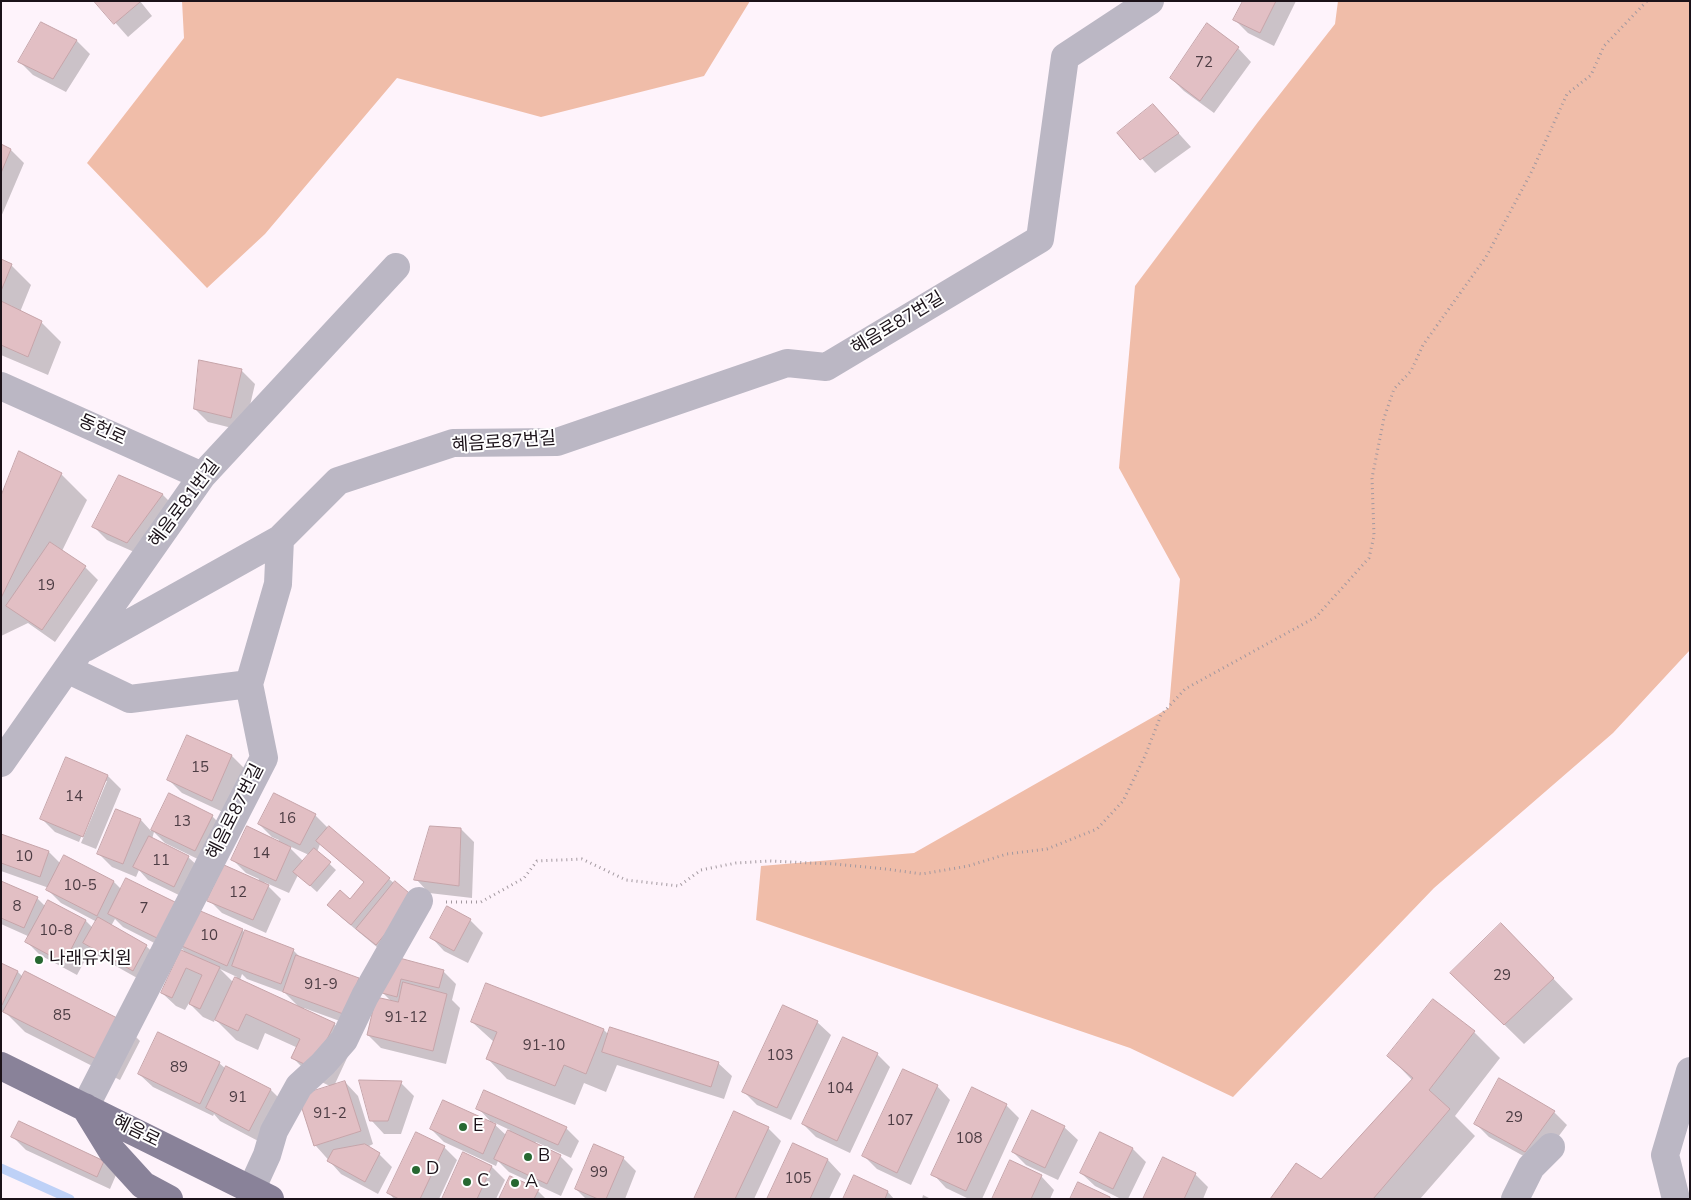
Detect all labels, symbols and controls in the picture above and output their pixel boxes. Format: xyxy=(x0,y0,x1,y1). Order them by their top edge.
house number: 72 xyxy=(1195,54,1213,72)
street label: 혜음로87번길 xyxy=(848,288,948,360)
street label: 동헌로 xyxy=(75,411,129,451)
street label: 혜음로87번길 xyxy=(451,429,557,457)
street label: 혜음로81번길 xyxy=(145,456,225,552)
house number: 19 xyxy=(37,577,55,595)
house number: 15 xyxy=(191,759,209,777)
street label: 혜음로87번길 xyxy=(203,761,269,863)
house number: 14 xyxy=(65,788,83,806)
house number: 16 xyxy=(278,810,296,828)
house number: 13 xyxy=(173,813,191,831)
house number: 14 xyxy=(252,845,270,863)
house number: 10 xyxy=(15,848,33,866)
house number: 11 xyxy=(152,852,170,870)
house number: 10-5 xyxy=(63,877,97,895)
house number: 12 xyxy=(229,884,247,902)
house number: 8 xyxy=(13,898,21,916)
house number: 7 xyxy=(140,900,148,918)
house number: 10-8 xyxy=(39,922,73,940)
house number: 10 xyxy=(200,927,218,945)
place label: 나래유치원 xyxy=(49,949,132,971)
marker: 나래유치원 xyxy=(33,954,45,966)
house number: 29 xyxy=(1493,967,1511,985)
house number: 91-9 xyxy=(304,976,338,994)
house number: 85 xyxy=(53,1007,71,1025)
house number: 91-12 xyxy=(385,1009,427,1027)
house number: 91-10 xyxy=(523,1037,565,1055)
house number: 103 xyxy=(767,1047,793,1065)
house number: 89 xyxy=(170,1059,188,1077)
house number: 104 xyxy=(827,1080,853,1098)
house number: 91 xyxy=(229,1089,247,1107)
house number: 91-2 xyxy=(313,1105,347,1123)
house number: 29 xyxy=(1505,1109,1523,1127)
street label: 혜음로 xyxy=(109,1111,163,1153)
house number: 107 xyxy=(887,1112,913,1130)
place label: E xyxy=(473,1116,483,1138)
marker: E xyxy=(457,1121,469,1133)
house number: 108 xyxy=(956,1130,982,1148)
place label: B xyxy=(538,1146,550,1168)
marker: B xyxy=(522,1151,534,1163)
place label: D xyxy=(426,1159,439,1181)
marker: D xyxy=(410,1164,422,1176)
house number: 99 xyxy=(590,1164,608,1182)
house number: 105 xyxy=(785,1170,811,1188)
place label: C xyxy=(477,1171,489,1193)
place label: A xyxy=(525,1172,538,1194)
marker: C xyxy=(461,1176,473,1188)
marker: A xyxy=(509,1177,521,1189)

